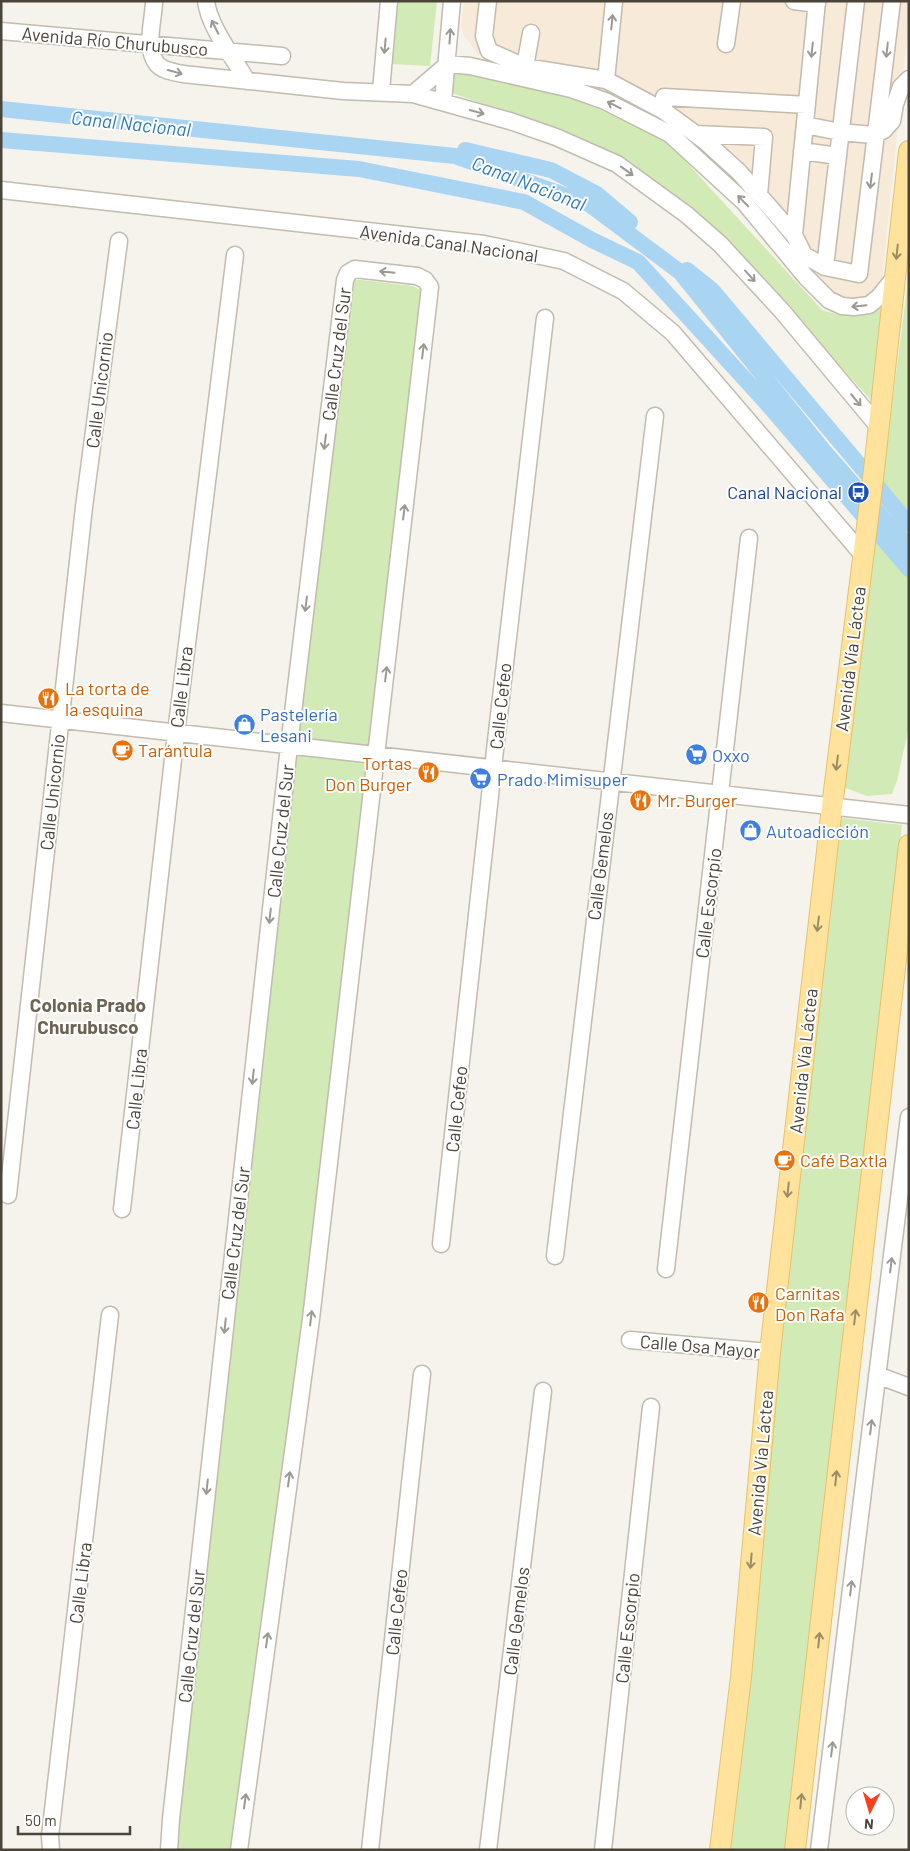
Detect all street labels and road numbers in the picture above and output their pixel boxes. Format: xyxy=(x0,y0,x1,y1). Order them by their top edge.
street label: Avenida Río Churubusco xyxy=(21,22,209,60)
street label: Avenida Canal Nacional xyxy=(358,220,540,266)
street label: Calle Cruz del Sur xyxy=(317,286,355,422)
street label: Calle Unicornio xyxy=(81,330,117,450)
street label: Avenida Vía Láctea xyxy=(830,585,870,733)
street label: Calle Libra xyxy=(165,645,197,729)
street label: Calle Cefeo xyxy=(485,662,515,750)
street label: Calle Unicornio xyxy=(35,733,69,851)
street label: Calle Cruz del Sur xyxy=(262,763,298,899)
street label: Calle Gemelos xyxy=(582,811,618,921)
street label: Calle Escorpio xyxy=(690,847,726,959)
street label: Avenida Vía Láctea xyxy=(784,987,822,1135)
street label: Calle Libra xyxy=(121,1047,151,1131)
street label: Calle Cefeo xyxy=(441,1065,471,1153)
street label: Calle Cruz del Sur xyxy=(216,1165,254,1301)
street label: Calle Osa Mayor xyxy=(639,1330,761,1362)
street label: Avenida Vía Láctea xyxy=(743,1389,777,1537)
street label: Calle Libra xyxy=(64,1541,96,1625)
street label: Calle Gemelos xyxy=(498,1566,534,1676)
street label: Calle Cruz del Sur xyxy=(173,1568,209,1704)
street label: Calle Cefeo xyxy=(381,1568,411,1656)
street label: Calle Escorpio xyxy=(610,1572,644,1684)

